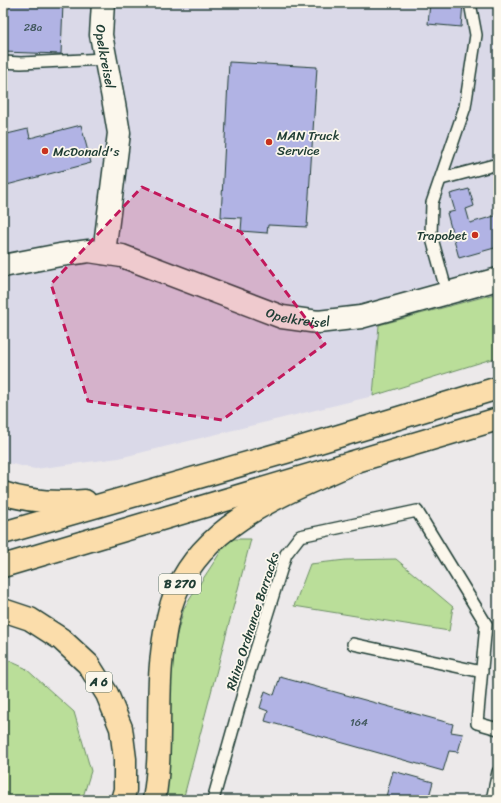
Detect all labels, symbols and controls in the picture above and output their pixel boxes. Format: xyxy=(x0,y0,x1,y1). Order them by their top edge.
house number: 28a xyxy=(24,18,43,37)
street label: Opelkreisel xyxy=(89,24,122,91)
place label: MAN Truck Service xyxy=(277,124,340,162)
marker: MAN Truck Service xyxy=(264,137,274,147)
place label: McDonald's xyxy=(53,140,119,163)
marker: McDonald's xyxy=(40,146,50,156)
place label: Trapobet xyxy=(417,224,467,247)
marker: Trapobet xyxy=(470,230,480,240)
street label: Opelkreisel xyxy=(263,301,332,334)
street label: Rhine Ordnance Barracks xyxy=(219,549,286,693)
road number: B 270 xyxy=(159,574,201,594)
road number: A 6 xyxy=(86,672,112,692)
house number: 164 xyxy=(350,713,368,732)

